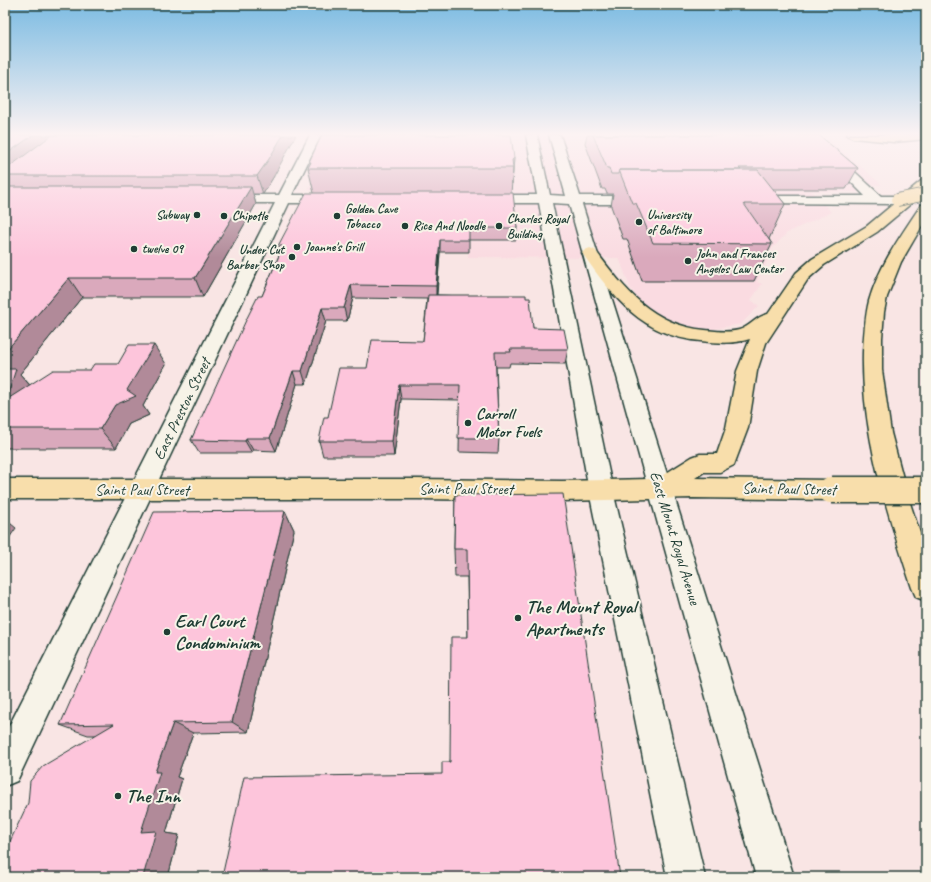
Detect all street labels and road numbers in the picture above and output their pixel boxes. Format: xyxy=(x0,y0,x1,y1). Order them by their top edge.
street label: East Preston Street xyxy=(149,352,216,463)
street label: East Mount Royal Avenue xyxy=(645,469,705,609)
street label: Saint Paul Street xyxy=(742,478,839,500)
street label: Saint Paul Street xyxy=(419,479,516,499)
street label: Saint Paul Street xyxy=(95,480,192,500)

